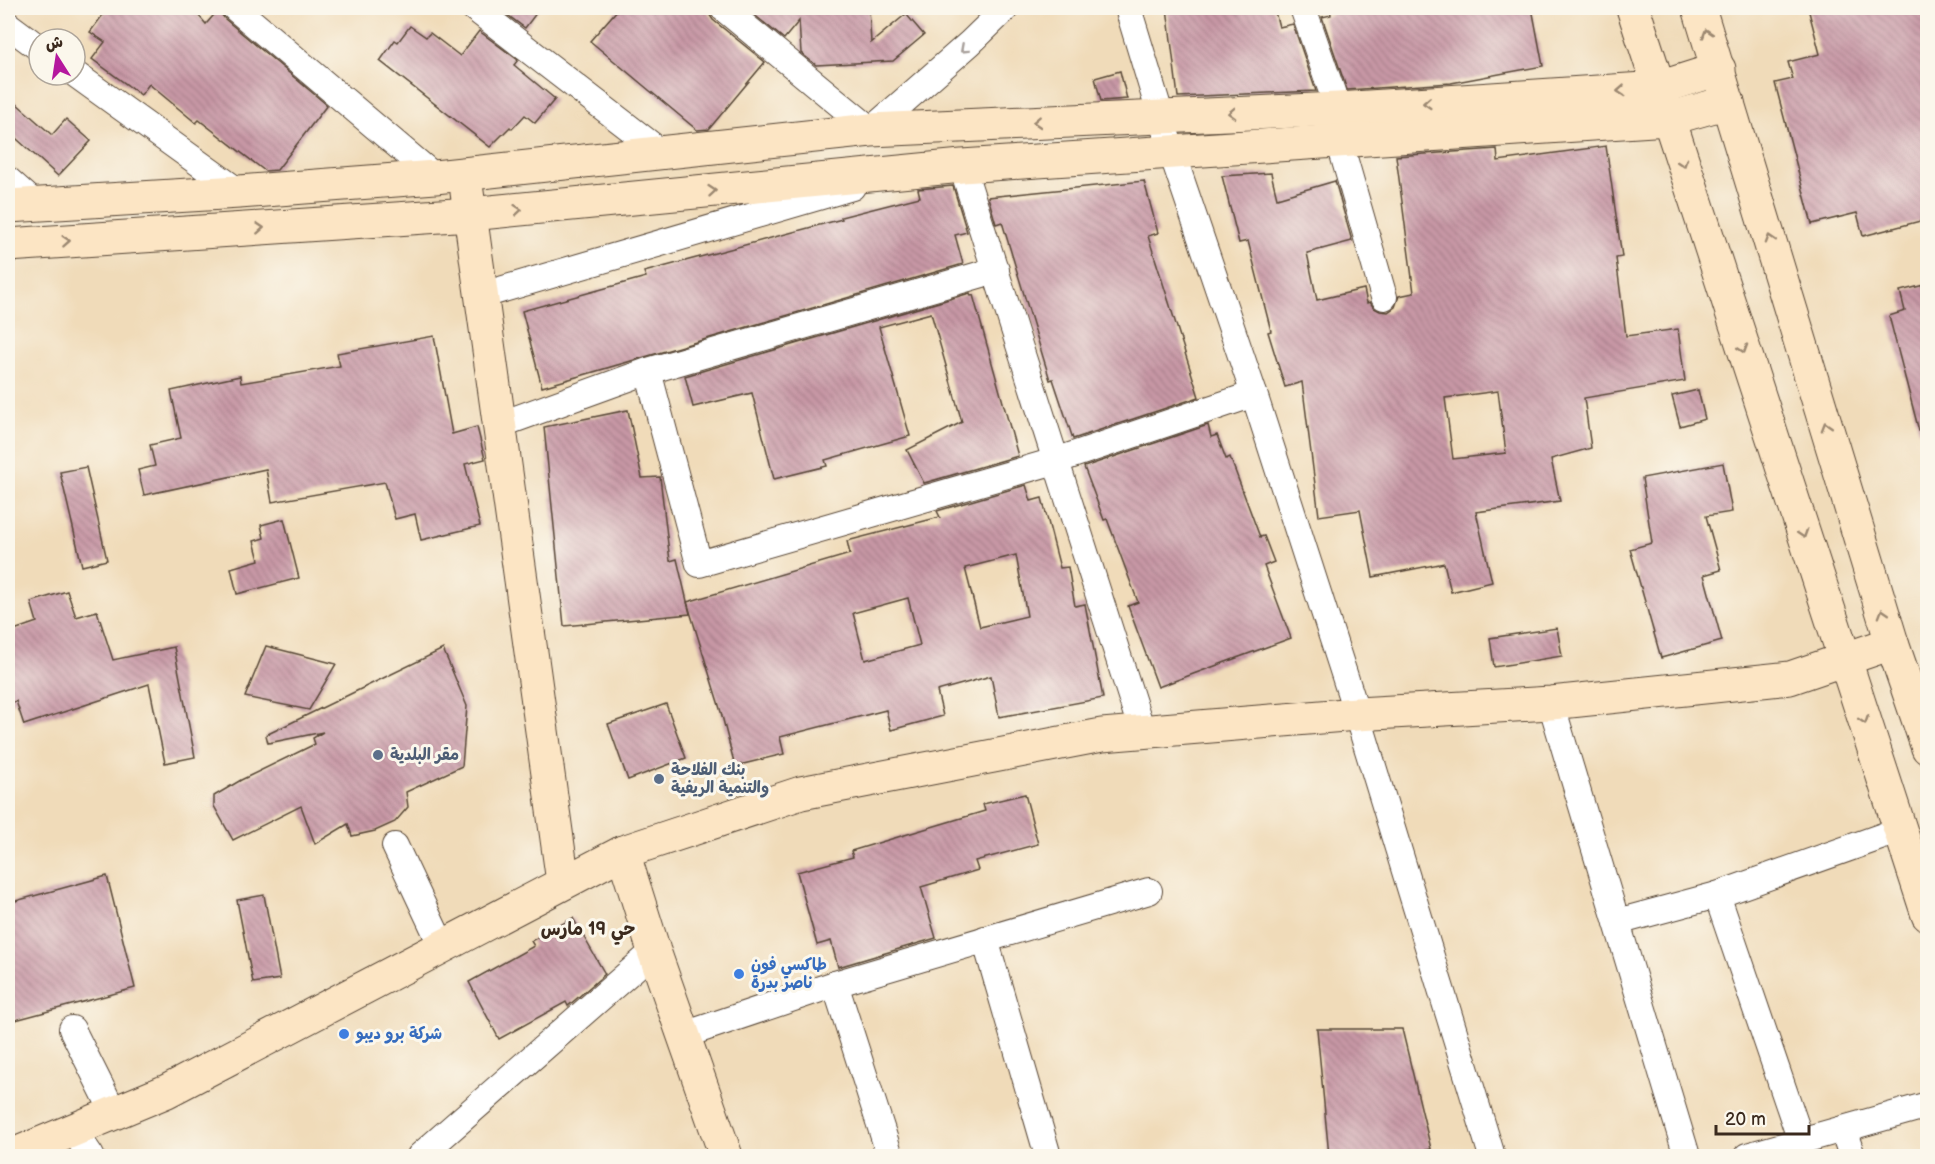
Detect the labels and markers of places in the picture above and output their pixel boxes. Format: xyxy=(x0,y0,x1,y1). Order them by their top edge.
place label: مقر البلدية xyxy=(390,746,459,765)
marker: مقر البلدية xyxy=(371,748,385,762)
place label: بنك الفلاحة والتنمية الريفية xyxy=(671,761,769,798)
marker: بنك الفلاحة والتنمية الريفية xyxy=(652,772,666,786)
place label: طاكسي فون ناصر بدرة xyxy=(751,956,827,993)
marker: طاكسي فون ناصر بدرة xyxy=(732,967,746,981)
place label: شركة برو ديبو xyxy=(355,1025,442,1044)
marker: شركة برو ديبو xyxy=(337,1027,351,1041)

